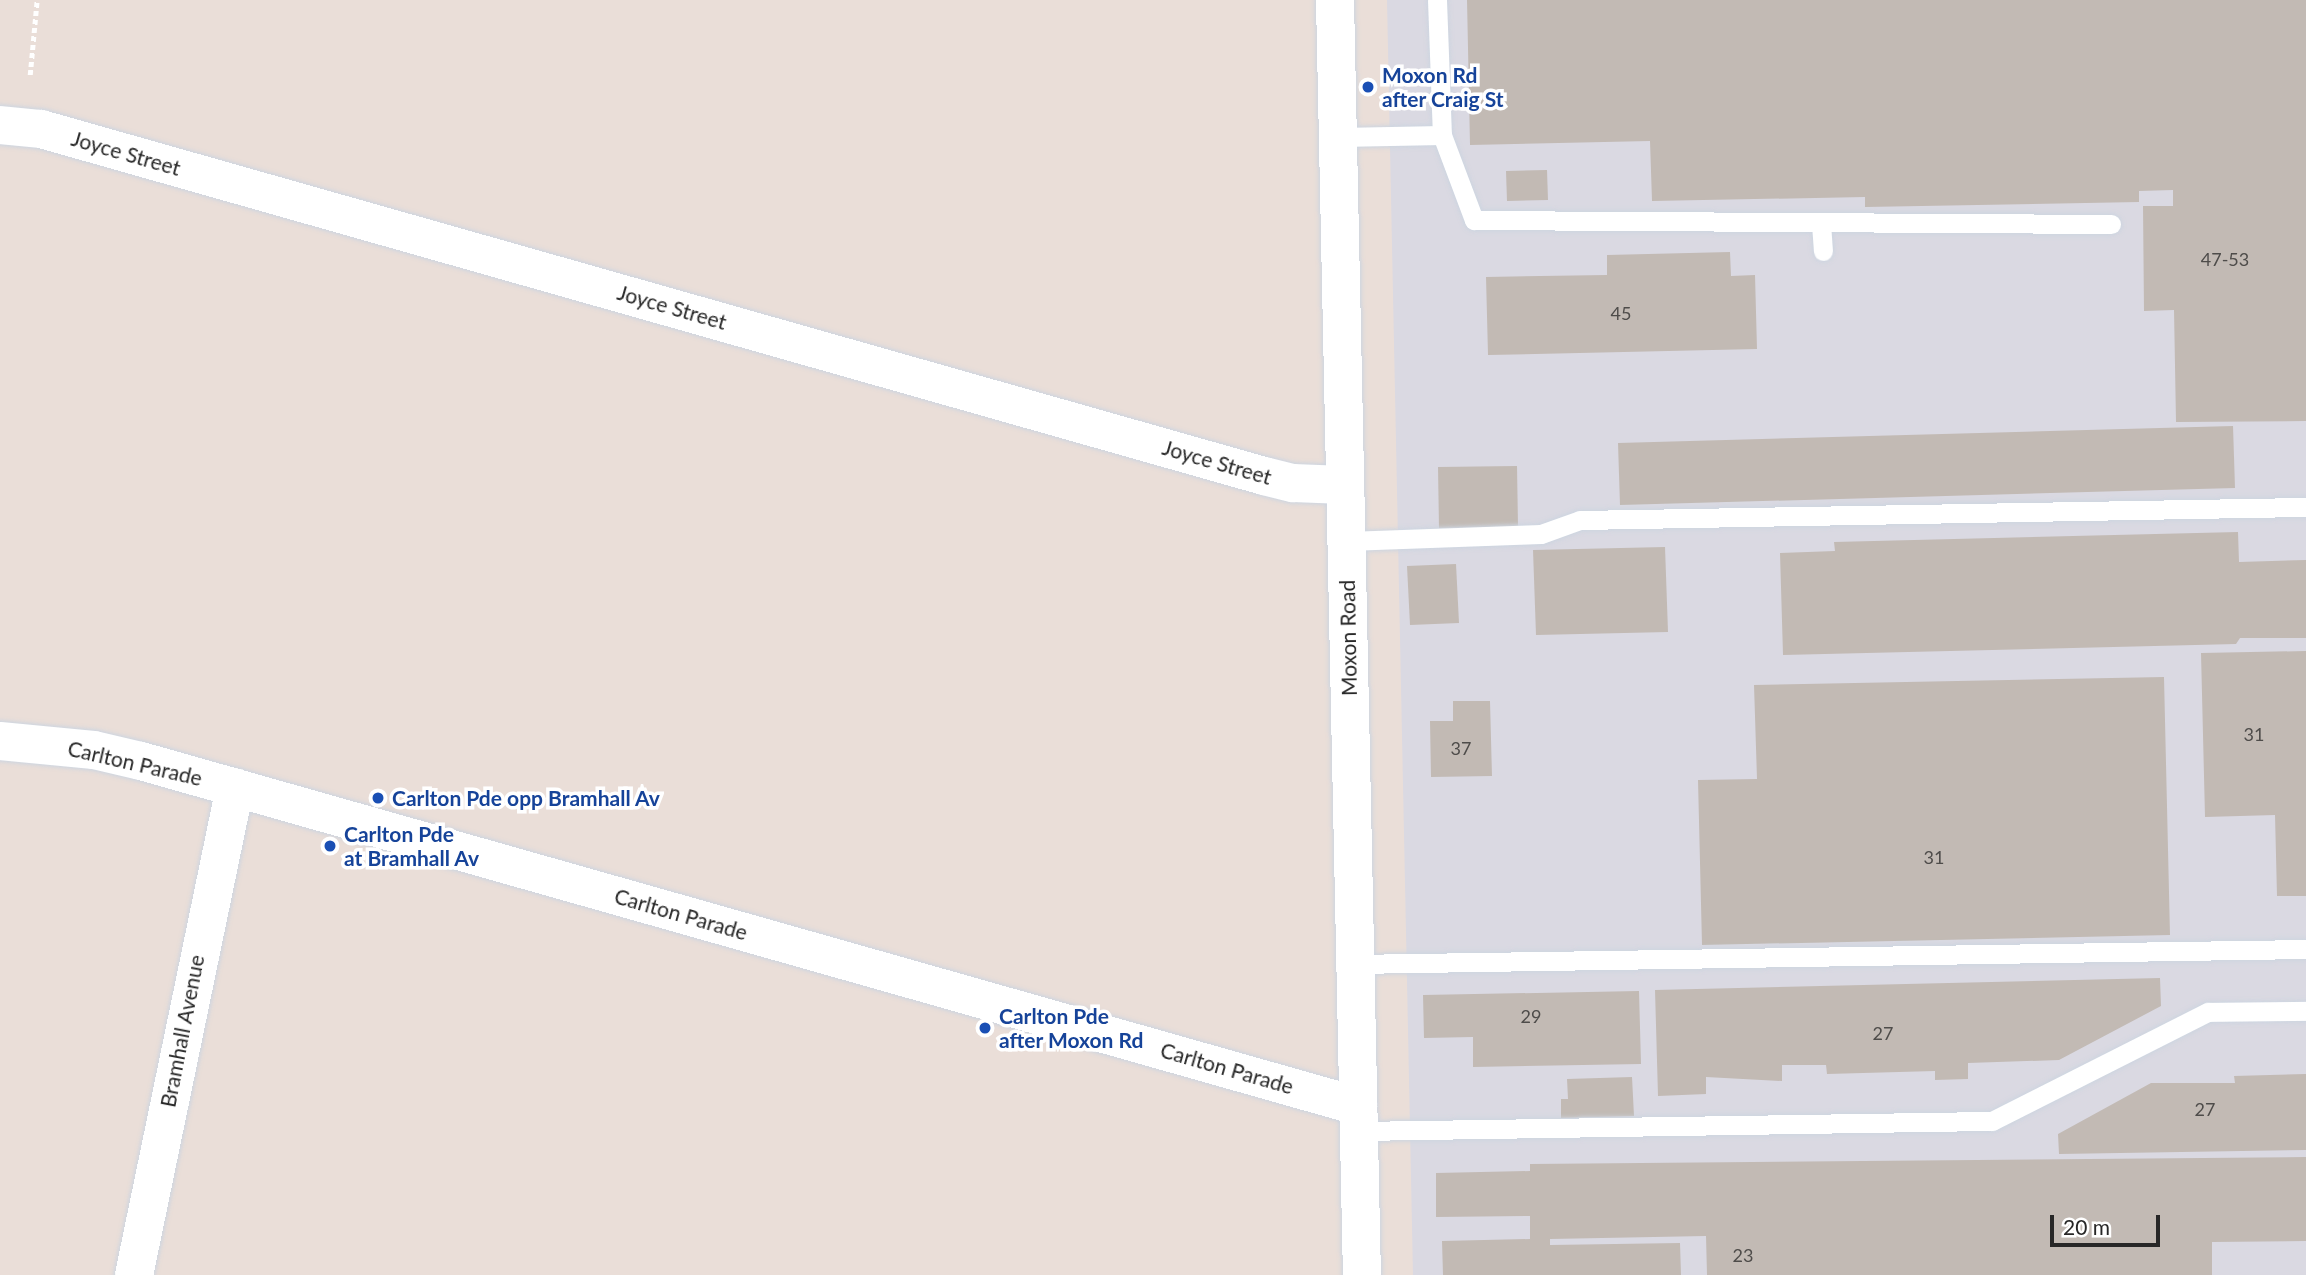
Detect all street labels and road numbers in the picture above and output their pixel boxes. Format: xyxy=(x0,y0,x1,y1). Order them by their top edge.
street label: Joyce Street xyxy=(69,125,183,181)
street label: Joyce Street xyxy=(615,279,729,335)
street label: Joyce Street xyxy=(1160,434,1274,490)
street label: Moxon Road xyxy=(1334,580,1362,696)
street label: Carlton Parade xyxy=(65,735,205,791)
street label: Carlton Parade xyxy=(612,883,750,945)
street label: Bramhall Avenue xyxy=(155,952,209,1110)
street label: Carlton Parade xyxy=(1158,1037,1296,1099)

